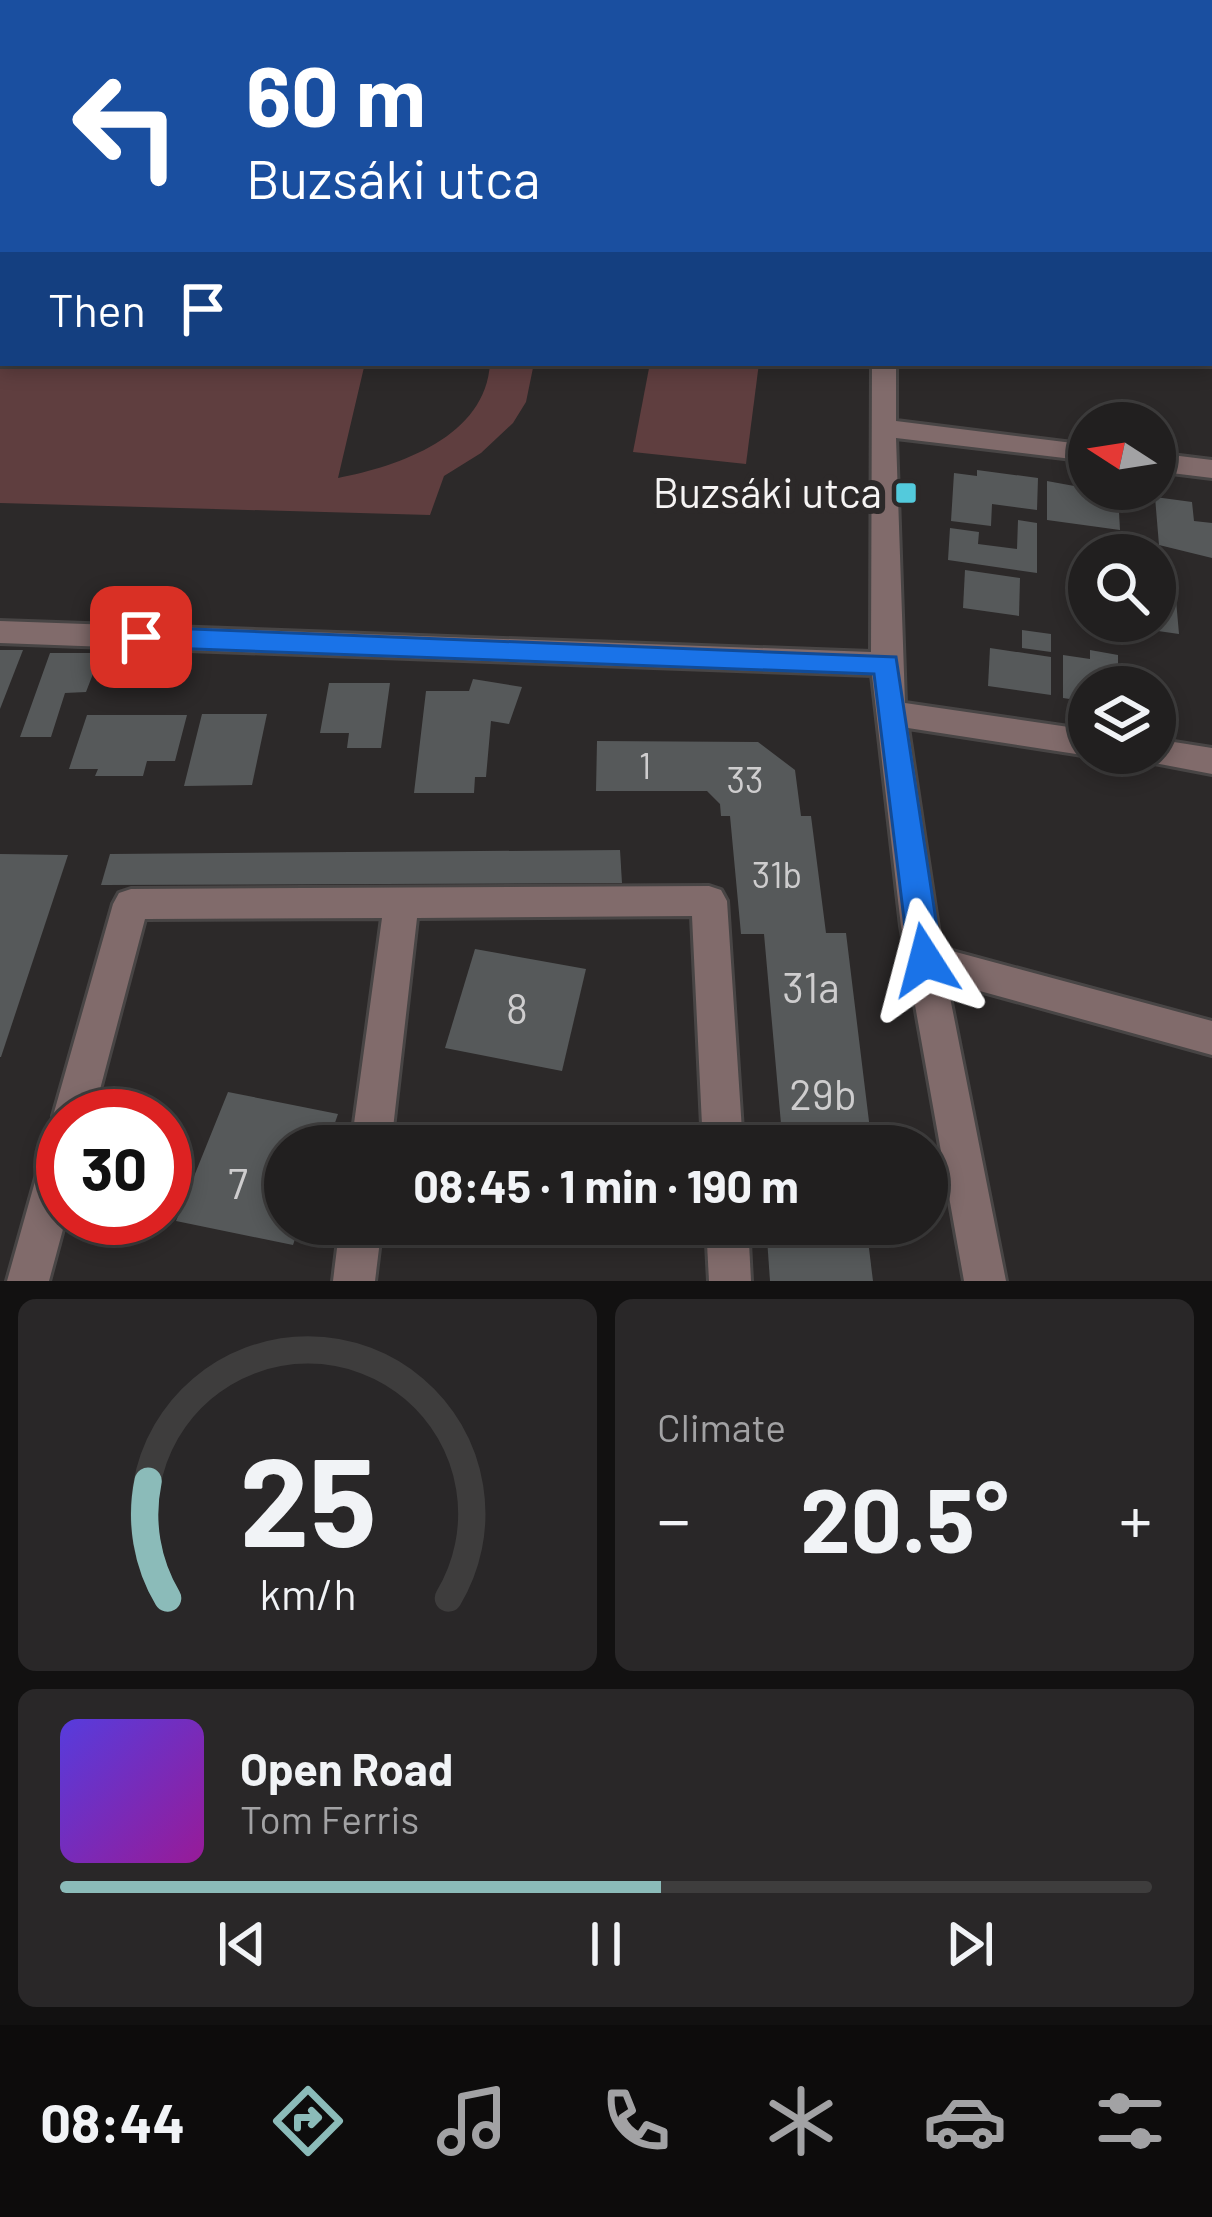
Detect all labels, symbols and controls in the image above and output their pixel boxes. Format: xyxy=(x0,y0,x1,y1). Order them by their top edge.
text: 60 m xyxy=(246,43,426,144)
icon: left xyxy=(48,48,204,204)
text: Buzsáki utca xyxy=(246,145,541,210)
icon: arrive xyxy=(170,276,236,342)
text: Then xyxy=(48,282,146,336)
north arrow xyxy=(1068,402,1176,510)
map controls xyxy=(1068,402,1176,774)
place label: Buzsáki utca xyxy=(653,466,882,516)
marker: Buzsáki utca xyxy=(893,480,919,506)
button: search xyxy=(1068,534,1176,642)
pin xyxy=(90,586,192,688)
icon: arrive xyxy=(108,604,174,670)
button: layers xyxy=(1068,666,1176,774)
house number: 1 xyxy=(639,743,651,786)
house number: 33 xyxy=(726,757,764,800)
house number: 31b xyxy=(752,852,802,895)
position arrow xyxy=(862,897,988,1023)
house number: 31a xyxy=(782,961,840,1011)
house number: 8 xyxy=(506,982,528,1032)
house number: 29b xyxy=(789,1068,857,1118)
speed limit sign: 30 xyxy=(36,1089,192,1245)
house number: 7 xyxy=(228,1157,248,1207)
text: 08:45 · 1 min · 190 m xyxy=(413,1158,799,1212)
text: Climate xyxy=(657,1403,786,1450)
text: 25 xyxy=(239,1422,376,1572)
text: 20.5° xyxy=(800,1463,1009,1571)
text: − xyxy=(657,1478,690,1557)
text: + xyxy=(1119,1478,1152,1557)
text: km/h xyxy=(259,1567,356,1619)
text: Open Road xyxy=(240,1741,453,1795)
text: Tom Ferris xyxy=(240,1795,419,1842)
icon: previous xyxy=(209,1911,275,1977)
icon: pause xyxy=(573,1911,639,1977)
icon: next xyxy=(937,1911,1003,1977)
icon: directions xyxy=(266,2079,350,2163)
icon: music xyxy=(430,2079,514,2163)
icon: phone xyxy=(594,2079,678,2163)
icon: climate xyxy=(759,2079,843,2163)
icon: car xyxy=(923,2079,1007,2163)
icon: filters xyxy=(1088,2079,1172,2163)
text: 08:44 xyxy=(40,2089,185,2154)

